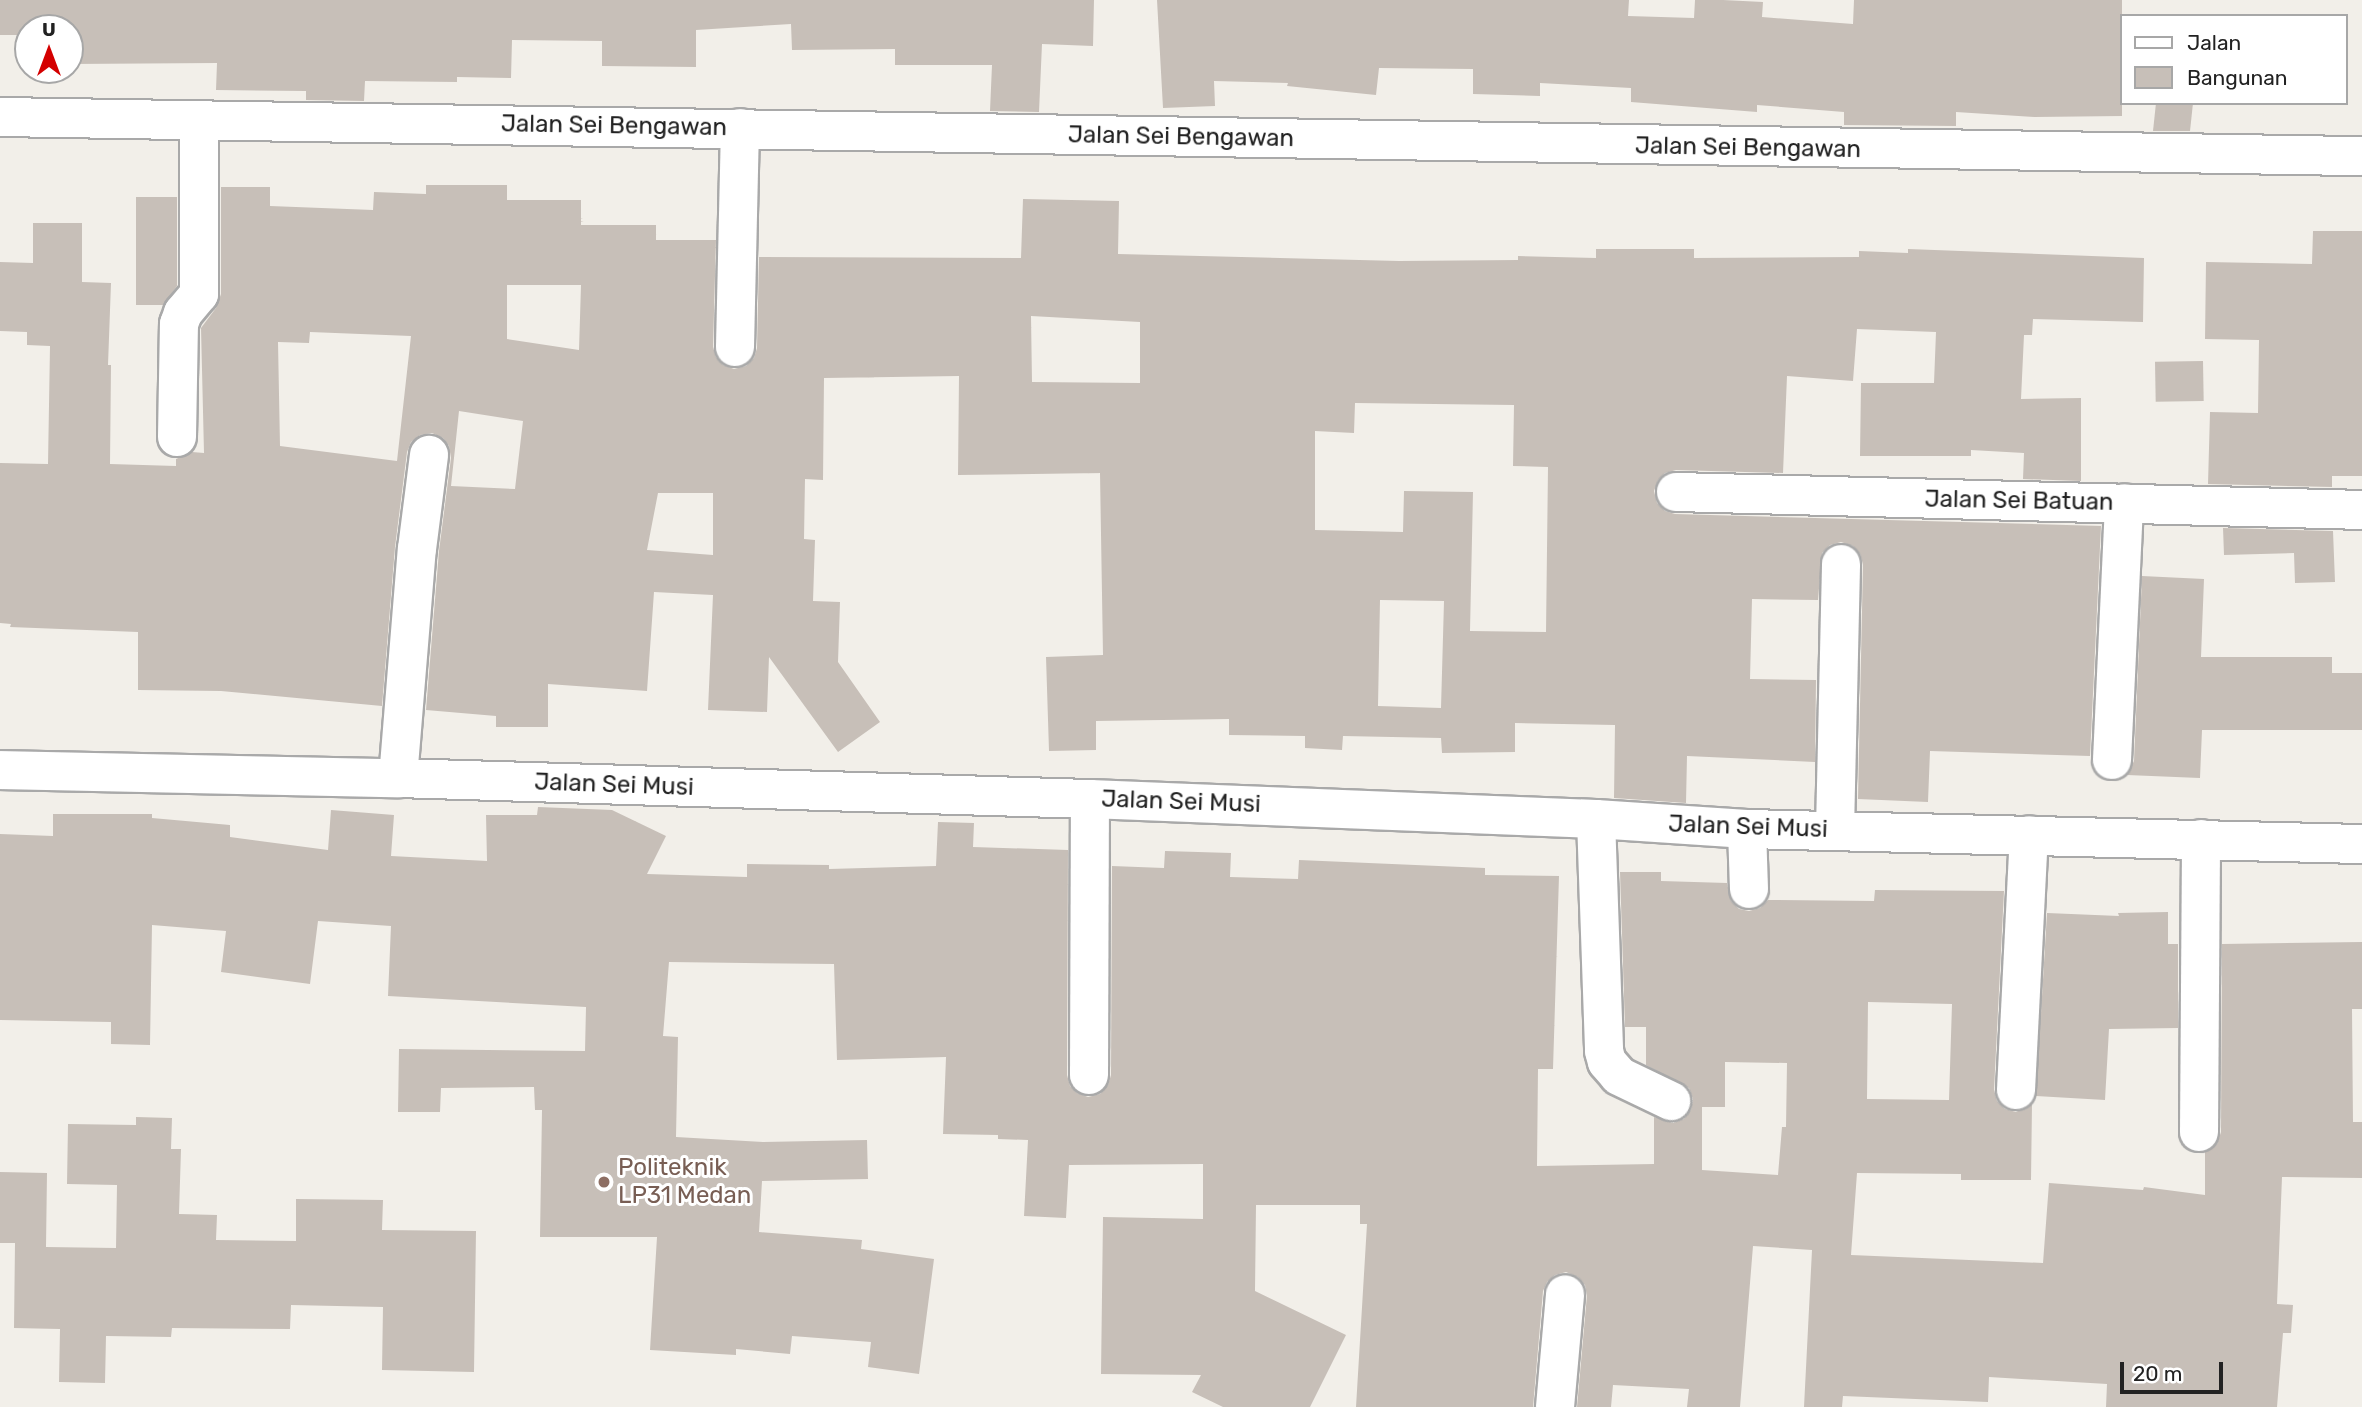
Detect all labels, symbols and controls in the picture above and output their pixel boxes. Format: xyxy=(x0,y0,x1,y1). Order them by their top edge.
north arrow xyxy=(14,14,84,84)
legend xyxy=(2120,14,2348,105)
text: U xyxy=(42,18,56,41)
text: Jalan xyxy=(2187,30,2241,55)
text: Bangunan xyxy=(2187,65,2288,90)
street label: Jalan Sei Bengawan xyxy=(501,110,727,142)
street label: Jalan Sei Bengawan xyxy=(1068,121,1294,153)
street label: Jalan Sei Bengawan xyxy=(1635,132,1861,164)
street label: Jalan Sei Batuan xyxy=(1924,485,2114,517)
street label: Jalan Sei Musi xyxy=(534,768,694,802)
street label: Jalan Sei Musi xyxy=(1101,785,1261,819)
street label: Jalan Sei Musi xyxy=(1668,810,1828,844)
place label: Politeknik LP31 Medan xyxy=(618,1154,751,1210)
marker: Politeknik LP31 Medan xyxy=(596,1174,612,1190)
scale bar xyxy=(2124,1348,2227,1392)
text: 20 m xyxy=(2133,1361,2182,1386)

